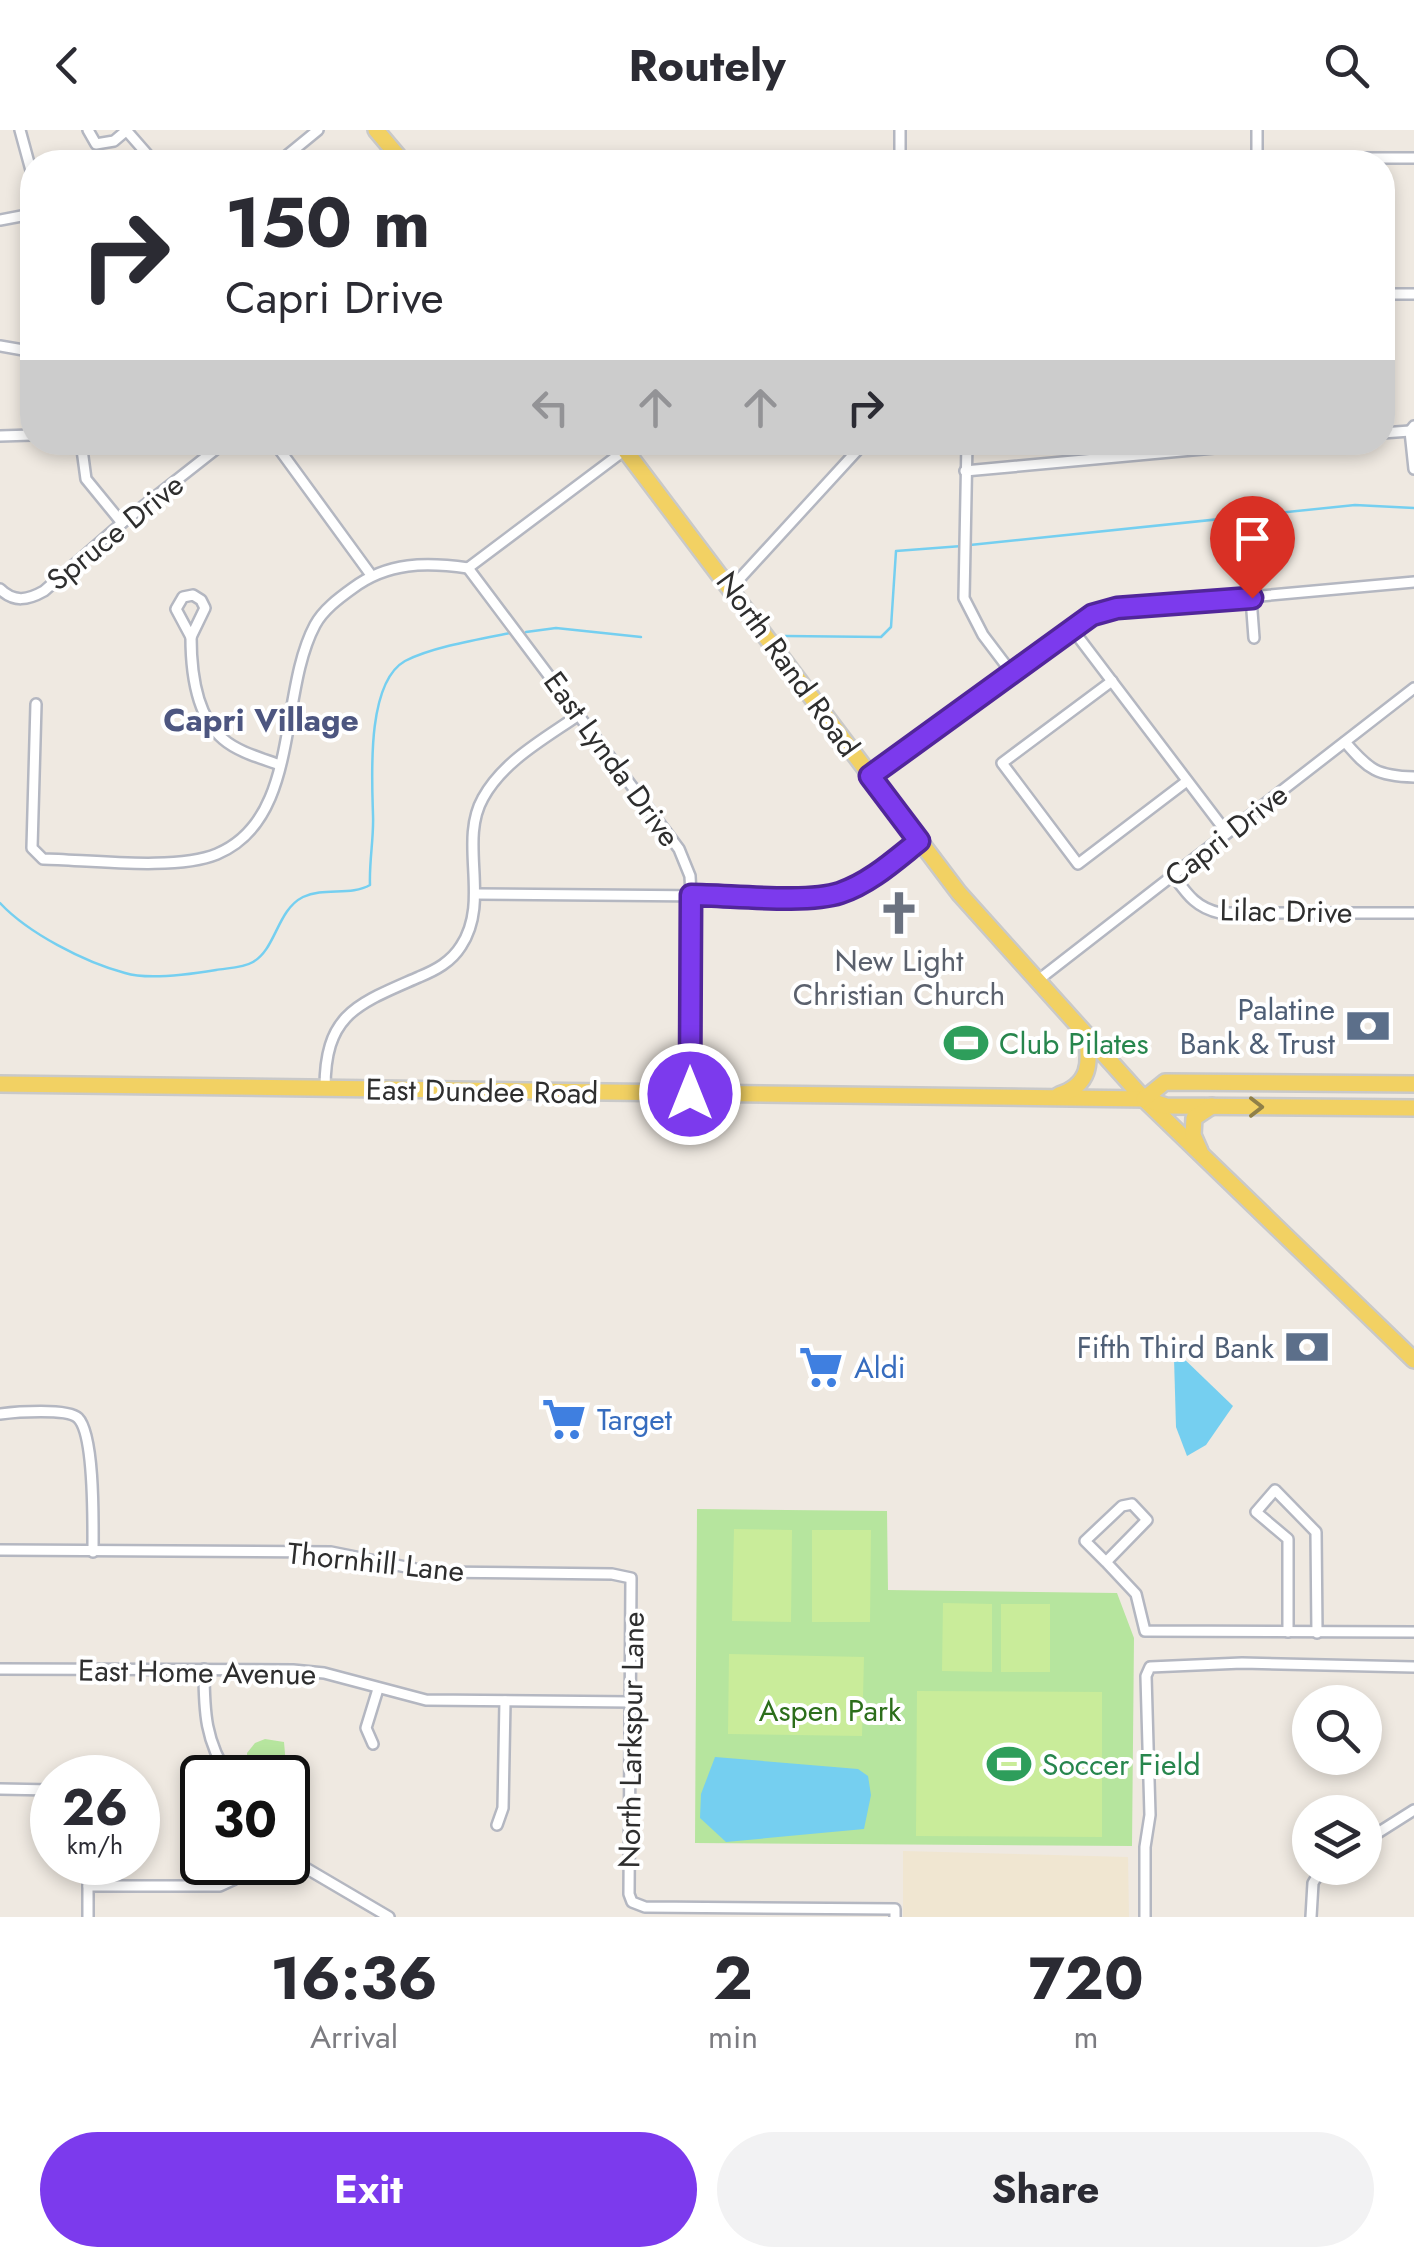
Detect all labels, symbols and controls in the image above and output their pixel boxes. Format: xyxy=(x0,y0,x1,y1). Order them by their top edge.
text: Routely xyxy=(628,33,786,98)
icon: back xyxy=(40,38,95,93)
icon: search xyxy=(1319,38,1374,93)
text: 150 m xyxy=(225,172,431,273)
icon: right xyxy=(60,190,190,320)
text: Capri Drive xyxy=(225,265,444,330)
icon: left xyxy=(523,380,578,435)
icon: ahead xyxy=(628,380,683,435)
icon: ahead xyxy=(733,380,788,435)
icon: right xyxy=(838,380,893,435)
street label: Spruce Drive xyxy=(37,463,193,601)
pin xyxy=(1210,496,1295,599)
icon: arrive xyxy=(1225,511,1280,566)
street label: North Rand Road xyxy=(706,563,870,765)
street label: East Lynda Drive xyxy=(534,662,690,856)
district label: Capri Village xyxy=(163,697,359,743)
street label: Capri Drive xyxy=(1155,773,1297,897)
street label: Lilac Drive xyxy=(1219,888,1353,934)
church icon: New Light Christian Church xyxy=(875,889,923,937)
place label: New Light Christian Church xyxy=(793,939,1005,1016)
place label: Palatine Bank & Trust xyxy=(1180,988,1336,1065)
bank icon: Palatine Bank & Trust xyxy=(1344,1002,1392,1050)
sports icon: Club Pilates xyxy=(942,1019,990,1067)
place label: Club Pilates xyxy=(999,1022,1149,1065)
position arrow xyxy=(638,1042,742,1146)
street label: East Dundee Road xyxy=(365,1067,599,1115)
one-way arrow xyxy=(1248,1096,1264,1117)
bank icon: Fifth Third Bank xyxy=(1283,1323,1331,1371)
place label: Fifth Third Bank xyxy=(1077,1326,1275,1369)
supermarket icon: Aldi xyxy=(797,1343,845,1391)
place label: Aldi xyxy=(854,1346,906,1389)
supermarket icon: Target xyxy=(540,1395,588,1443)
place label: Target xyxy=(597,1398,673,1441)
street label: Thornhill Lane xyxy=(285,1531,467,1593)
street label: North Larkspur Lane xyxy=(607,1611,655,1869)
street label: East Home Avenue xyxy=(77,1648,317,1696)
map controls xyxy=(1292,1685,1382,1885)
button: search xyxy=(1292,1685,1382,1775)
park label: Aspen Park xyxy=(759,1689,902,1732)
sports icon: Soccer Field xyxy=(985,1740,1033,1788)
place label: Soccer Field xyxy=(1042,1743,1201,1786)
speed limit sign: 30 xyxy=(180,1755,310,1885)
text: 26 xyxy=(62,1771,128,1844)
button: layers xyxy=(1292,1795,1382,1885)
text: km/h xyxy=(67,1827,123,1863)
text: 16:36 xyxy=(270,1935,438,2022)
text: 2 xyxy=(713,1935,753,2022)
text: 720 xyxy=(1028,1935,1144,2022)
text: Arrival xyxy=(310,2014,398,2060)
text: min xyxy=(708,2014,758,2060)
text: m xyxy=(1074,2014,1099,2060)
button: Exit xyxy=(40,2132,697,2247)
button: Share xyxy=(717,2132,1374,2247)

